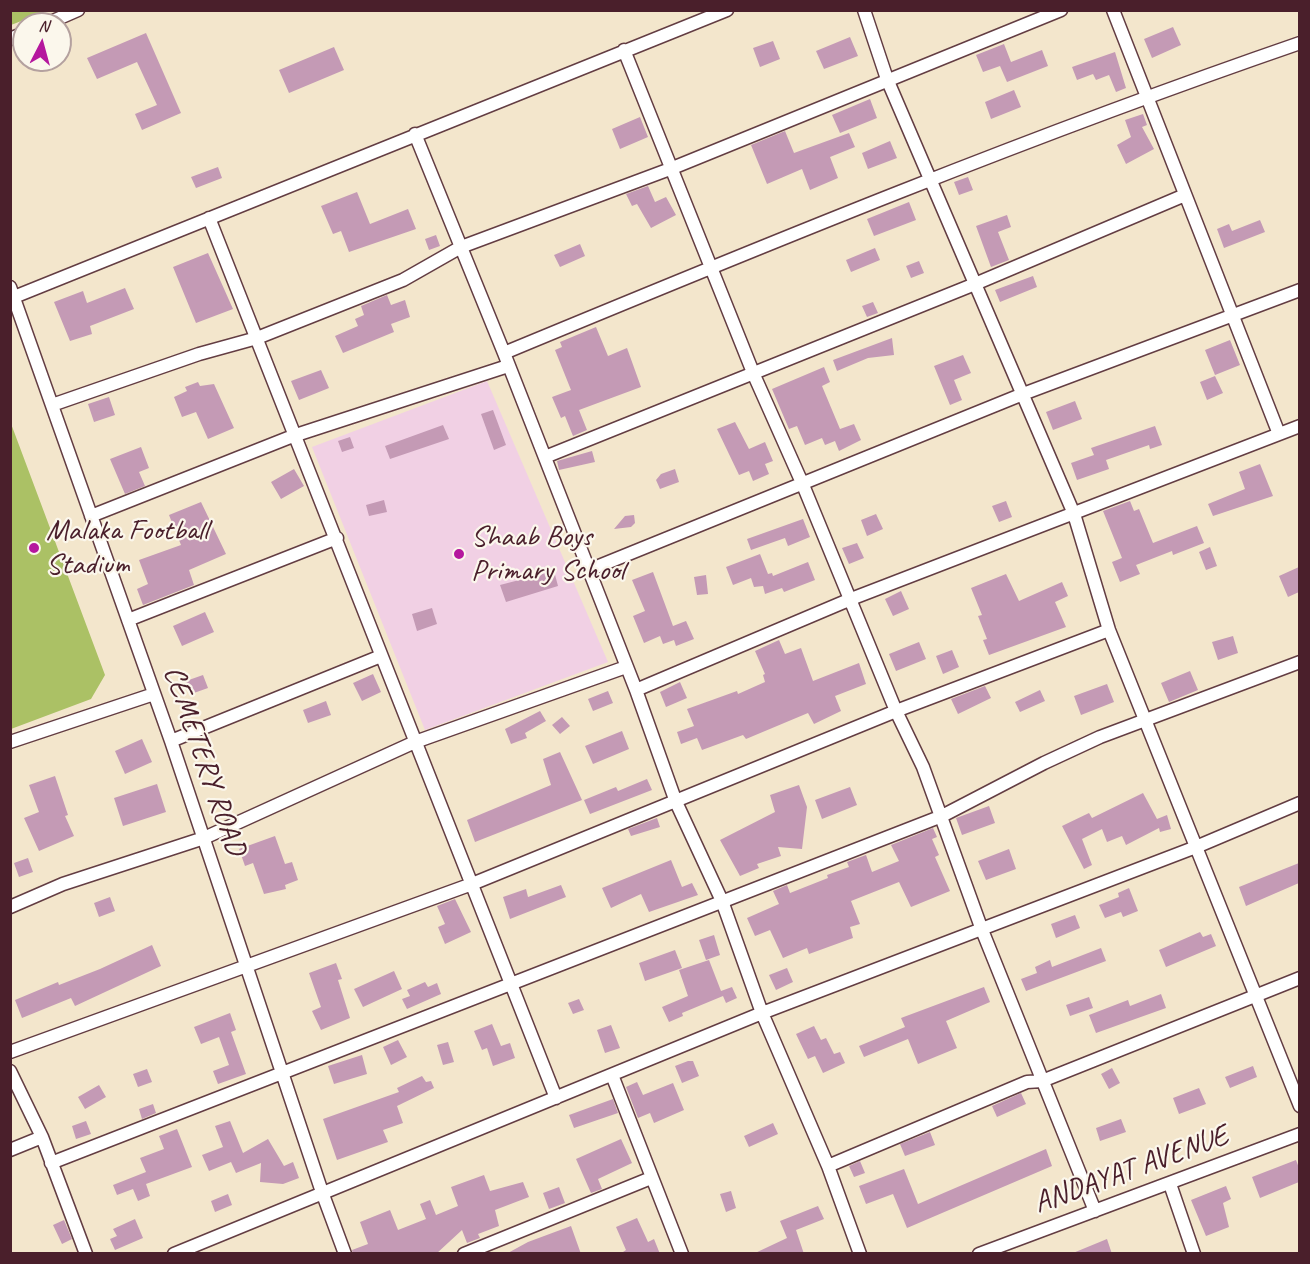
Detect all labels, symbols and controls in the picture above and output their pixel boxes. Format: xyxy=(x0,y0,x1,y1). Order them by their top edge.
north arrow xyxy=(12,12,72,72)
text: N xyxy=(38,16,50,37)
place label: Malaka Football Stadium xyxy=(46,513,208,584)
place label: Shaab Boys Primary School xyxy=(471,519,625,590)
marker: Malaka Football Stadium xyxy=(27,541,41,555)
marker: Shaab Boys Primary School xyxy=(452,547,466,561)
street label: CEMETERY ROAD xyxy=(155,662,253,860)
street label: ANDAYAT AVENUE xyxy=(1029,1118,1233,1222)

